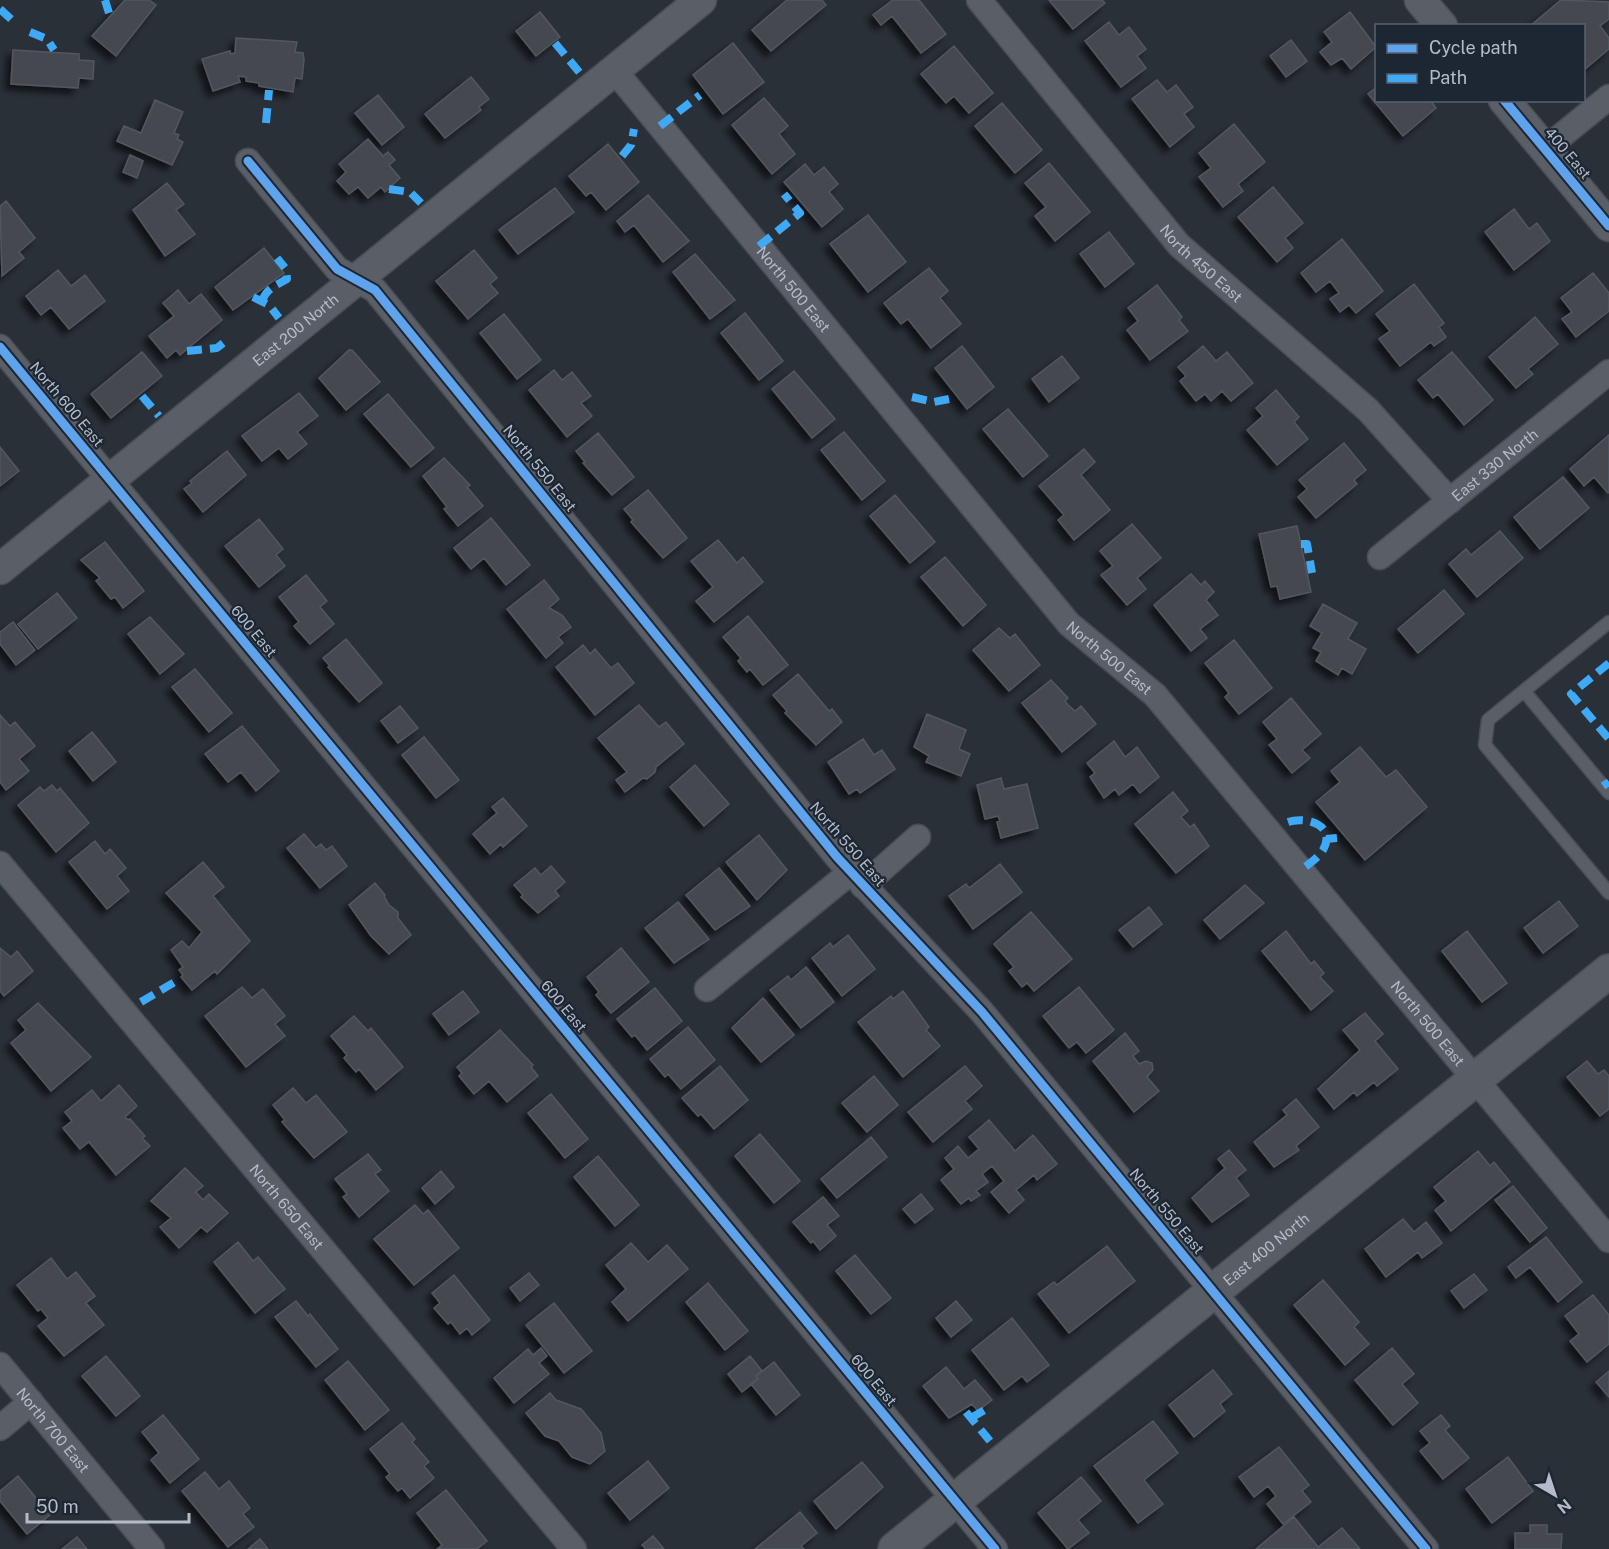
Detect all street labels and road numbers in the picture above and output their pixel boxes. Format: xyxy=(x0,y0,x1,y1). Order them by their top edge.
street label: 400 East xyxy=(1542,124,1595,182)
street label: North 450 East xyxy=(1157,221,1246,305)
street label: North 500 East xyxy=(754,243,834,335)
street label: East 200 North xyxy=(249,290,341,369)
street label: North 600 East xyxy=(27,358,107,450)
street label: North 550 East xyxy=(500,421,580,515)
street label: East 330 North xyxy=(1448,425,1541,504)
street label: 600 East xyxy=(228,602,280,660)
street label: North 500 East xyxy=(1063,617,1156,698)
street label: North 550 East xyxy=(807,798,889,890)
street label: 600 East xyxy=(538,977,590,1035)
street label: North 500 East xyxy=(1388,977,1469,1069)
street label: North 650 East xyxy=(247,1161,328,1253)
street label: North 550 East xyxy=(1126,1165,1208,1257)
street label: East 400 North xyxy=(1219,1209,1312,1289)
street label: 600 East xyxy=(848,1351,900,1409)
street label: North 700 East xyxy=(14,1384,94,1476)

